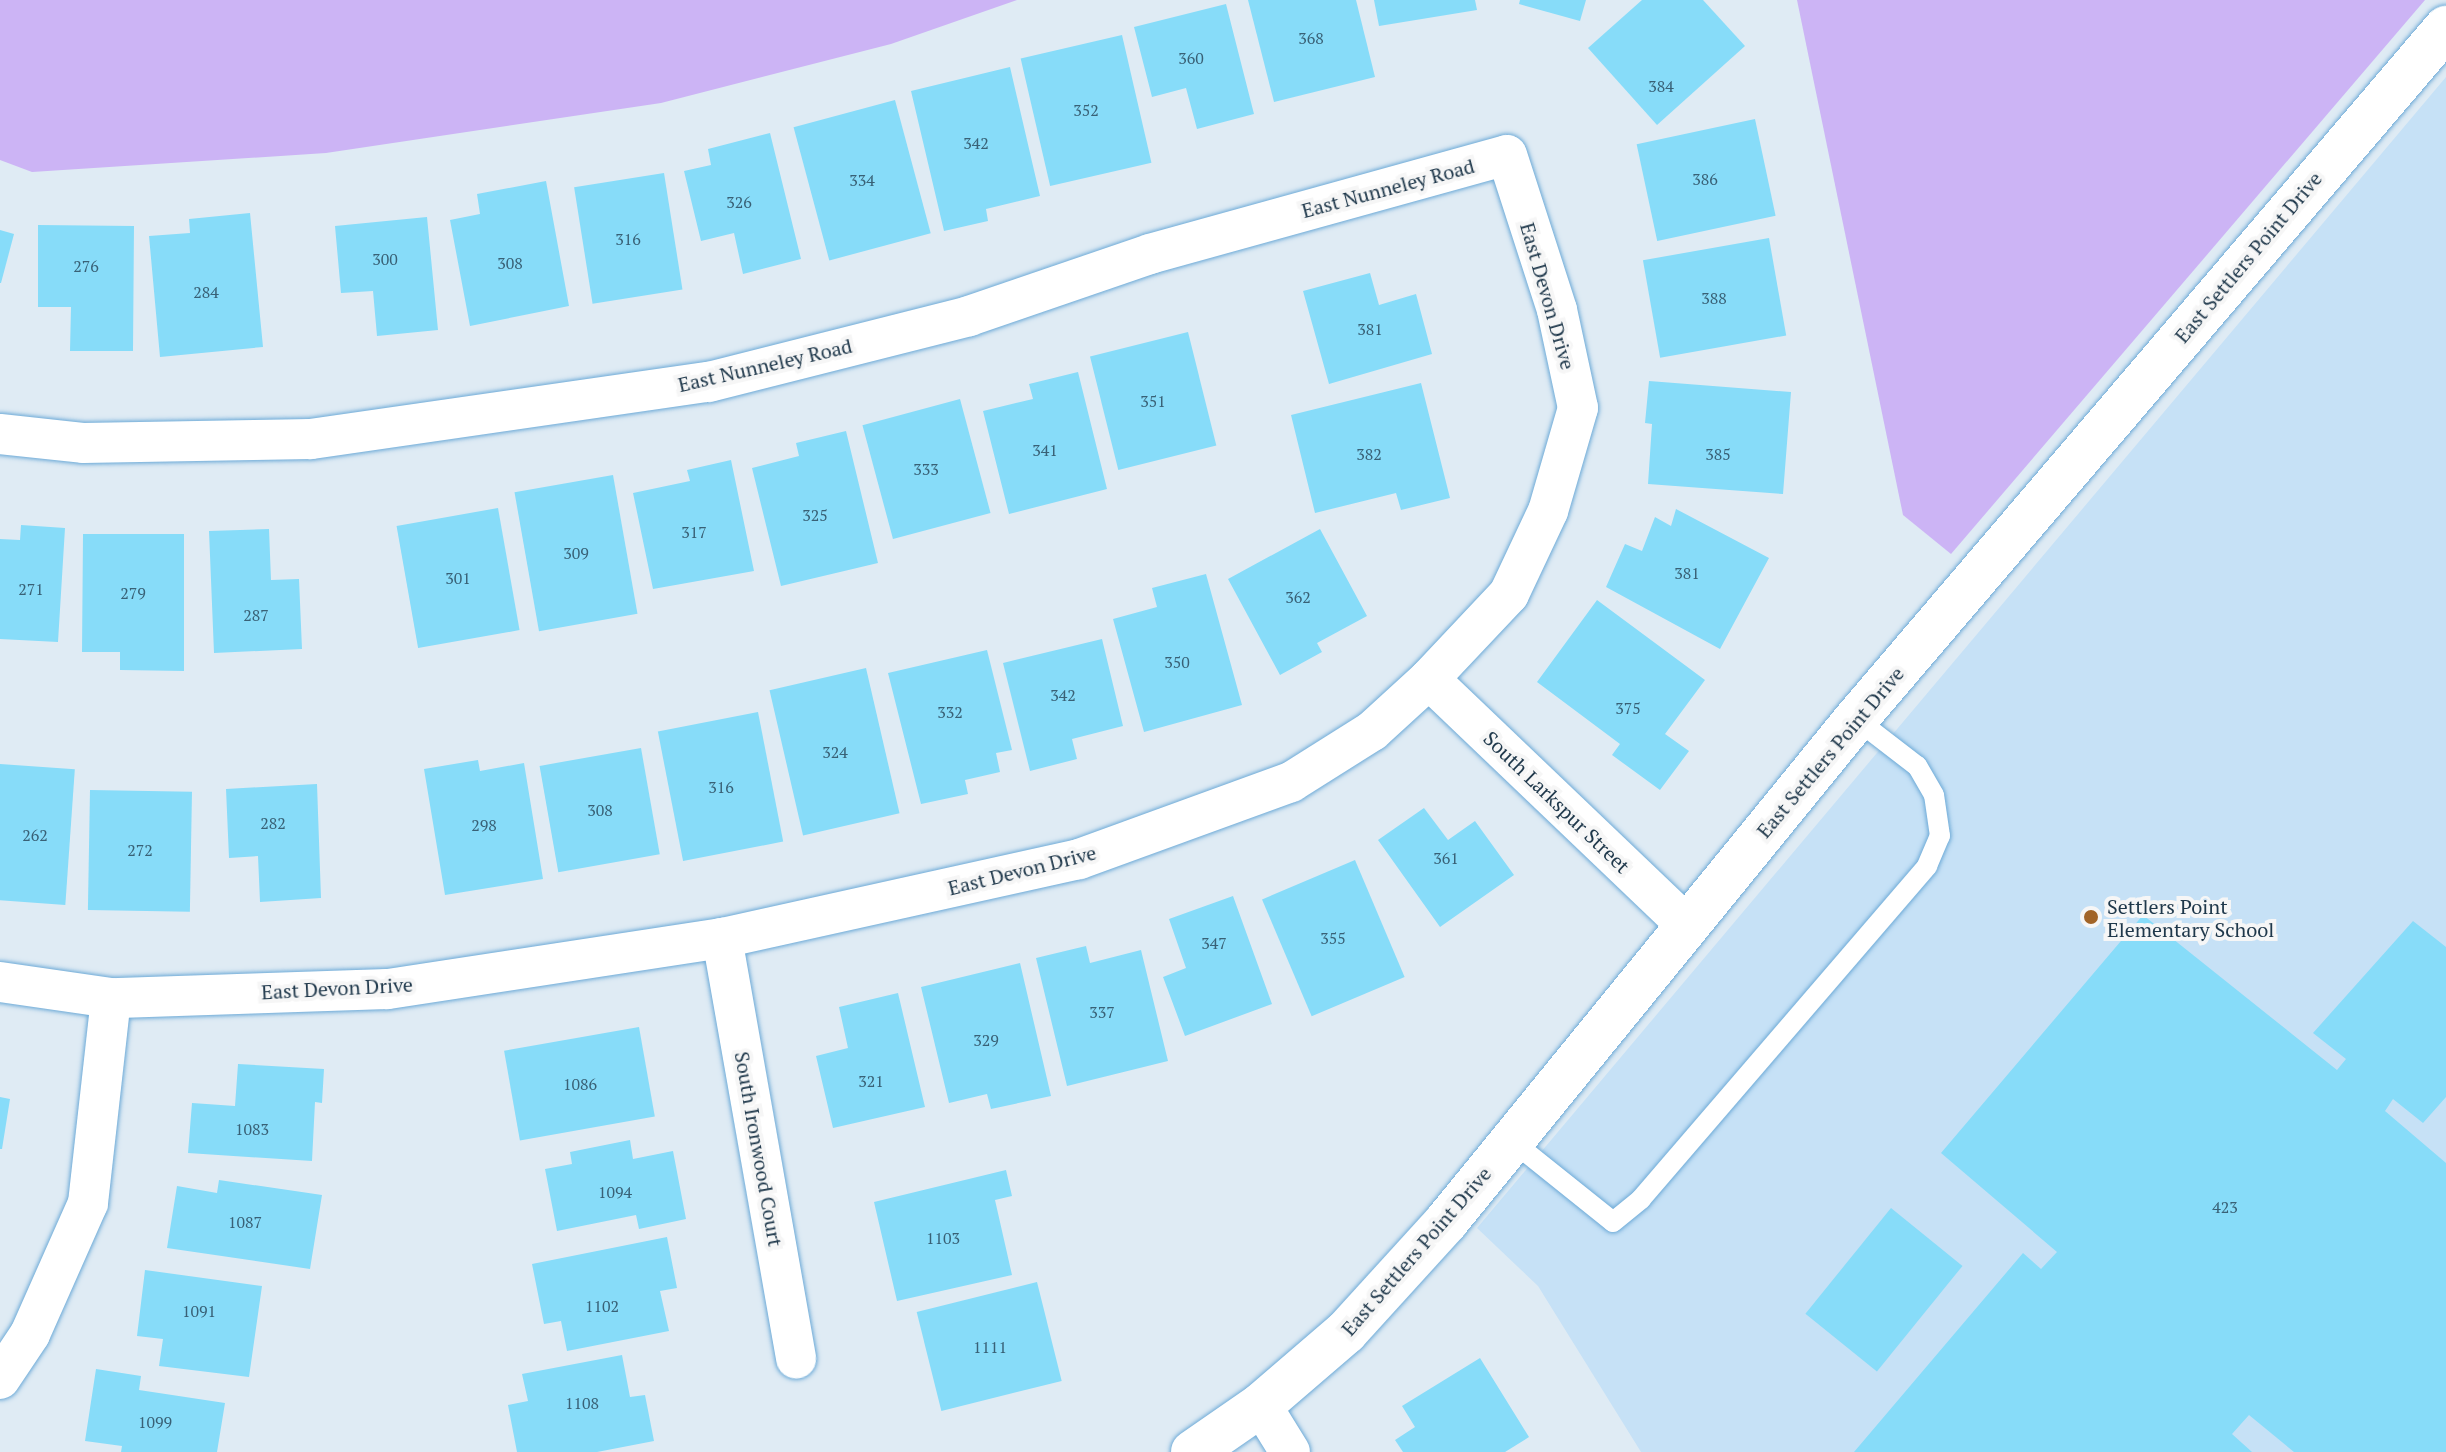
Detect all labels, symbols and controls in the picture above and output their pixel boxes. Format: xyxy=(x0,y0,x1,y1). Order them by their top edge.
house number: 368 xyxy=(1298,28,1324,48)
house number: 360 xyxy=(1178,48,1204,68)
house number: 384 xyxy=(1648,76,1674,96)
house number: 352 xyxy=(1073,100,1099,120)
house number: 342 xyxy=(963,133,989,153)
street label: East Nunneley Road xyxy=(1299,153,1477,223)
street label: East Settlers Point Drive xyxy=(2169,167,2327,347)
house number: 386 xyxy=(1692,169,1718,189)
house number: 334 xyxy=(849,170,875,190)
house number: 326 xyxy=(726,192,752,212)
street label: East Devon Drive xyxy=(1516,220,1580,372)
house number: 316 xyxy=(615,229,641,249)
house number: 300 xyxy=(372,249,398,269)
house number: 308 xyxy=(497,253,523,273)
house number: 276 xyxy=(73,256,99,276)
house number: 284 xyxy=(193,282,219,302)
house number: 388 xyxy=(1701,288,1727,308)
house number: 381 xyxy=(1357,319,1383,339)
street label: East Nunneley Road xyxy=(676,333,854,397)
house number: 351 xyxy=(1140,391,1166,411)
house number: 341 xyxy=(1032,440,1058,460)
house number: 382 xyxy=(1356,444,1382,464)
house number: 385 xyxy=(1705,444,1731,464)
house number: 333 xyxy=(913,459,939,479)
house number: 325 xyxy=(802,505,828,525)
house number: 317 xyxy=(681,522,707,542)
house number: 309 xyxy=(563,543,589,563)
house number: 381 xyxy=(1674,563,1700,583)
house number: 301 xyxy=(445,568,471,588)
house number: 271 xyxy=(18,579,44,599)
house number: 279 xyxy=(120,583,146,603)
house number: 362 xyxy=(1285,587,1311,607)
house number: 287 xyxy=(243,605,269,625)
house number: 350 xyxy=(1164,652,1190,672)
street label: East Settlers Point Drive xyxy=(1751,662,1909,842)
house number: 342 xyxy=(1050,685,1076,705)
house number: 375 xyxy=(1615,698,1641,718)
house number: 332 xyxy=(937,702,963,722)
street label: South Larkspur Street xyxy=(1479,726,1635,878)
house number: 324 xyxy=(822,742,848,762)
house number: 316 xyxy=(708,777,734,797)
house number: 308 xyxy=(587,800,613,820)
house number: 282 xyxy=(260,813,286,833)
house number: 298 xyxy=(471,815,497,835)
house number: 262 xyxy=(22,825,48,845)
house number: 272 xyxy=(127,840,153,860)
street label: East Devon Drive xyxy=(945,840,1099,900)
house number: 361 xyxy=(1433,848,1459,868)
place label: Settlers Point Elementary School xyxy=(2107,894,2274,941)
marker: Settlers Point Elementary School xyxy=(2082,908,2100,926)
house number: 355 xyxy=(1320,928,1346,948)
house number: 347 xyxy=(1201,933,1227,953)
street label: East Devon Drive xyxy=(261,972,413,1004)
house number: 337 xyxy=(1089,1002,1115,1022)
house number: 329 xyxy=(973,1030,999,1050)
street label: South Ironwood Court xyxy=(730,1050,788,1248)
house number: 321 xyxy=(858,1071,884,1091)
house number: 1086 xyxy=(563,1074,597,1094)
house number: 1083 xyxy=(235,1119,269,1139)
street label: East Settlers Point Drive xyxy=(1336,1162,1496,1340)
house number: 1094 xyxy=(598,1182,632,1202)
house number: 423 xyxy=(2212,1197,2238,1217)
house number: 1087 xyxy=(228,1212,262,1232)
house number: 1103 xyxy=(926,1228,960,1248)
house number: 1102 xyxy=(585,1296,619,1316)
house number: 1091 xyxy=(182,1301,216,1321)
house number: 1111 xyxy=(973,1337,1007,1357)
house number: 1108 xyxy=(565,1393,599,1413)
house number: 1099 xyxy=(138,1412,172,1432)

